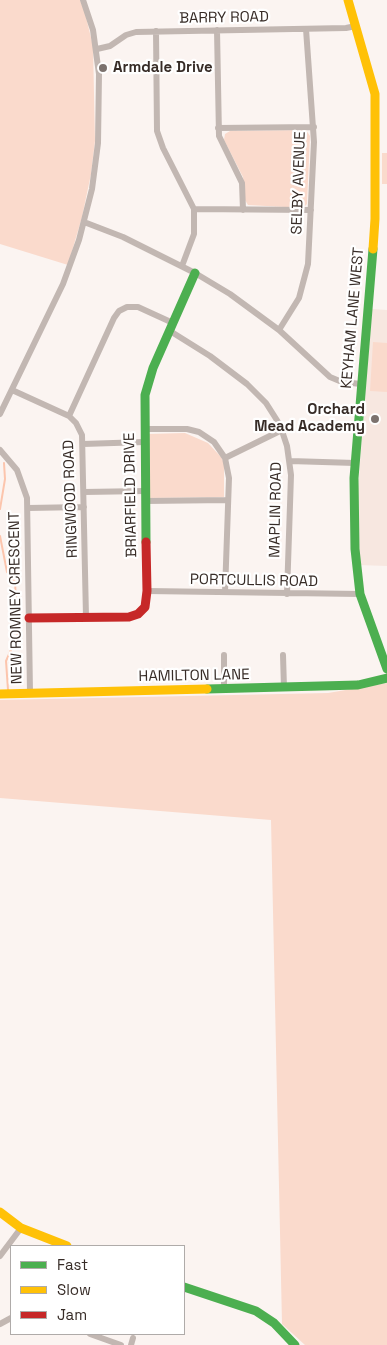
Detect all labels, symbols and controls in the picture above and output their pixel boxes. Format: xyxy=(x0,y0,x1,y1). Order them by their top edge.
street label: BARRY ROAD xyxy=(179,8,269,28)
place label: Armdale Drive xyxy=(113,59,213,77)
marker: Armdale Drive xyxy=(97,62,109,74)
street label: SELBY AVENUE xyxy=(288,131,310,235)
street label: KEYHAM LANE WEST xyxy=(338,247,368,389)
place label: Orchard Mead Academy xyxy=(254,401,365,436)
marker: Orchard Mead Academy xyxy=(369,413,381,425)
street label: BRIARFIELD DRIVE xyxy=(121,432,141,558)
street label: RINGWOOD ROAD xyxy=(60,440,82,558)
street label: MAPLIN ROAD xyxy=(266,462,286,558)
street label: NEW ROMNEY CRESCENT xyxy=(5,511,27,685)
street label: PORTCULLIS ROAD xyxy=(190,571,318,591)
street label: HAMILTON LANE xyxy=(138,666,250,686)
legend xyxy=(10,1245,185,1335)
text: Fast xyxy=(57,1255,88,1274)
text: Slow xyxy=(57,1280,91,1299)
text: Jam xyxy=(57,1305,87,1324)

